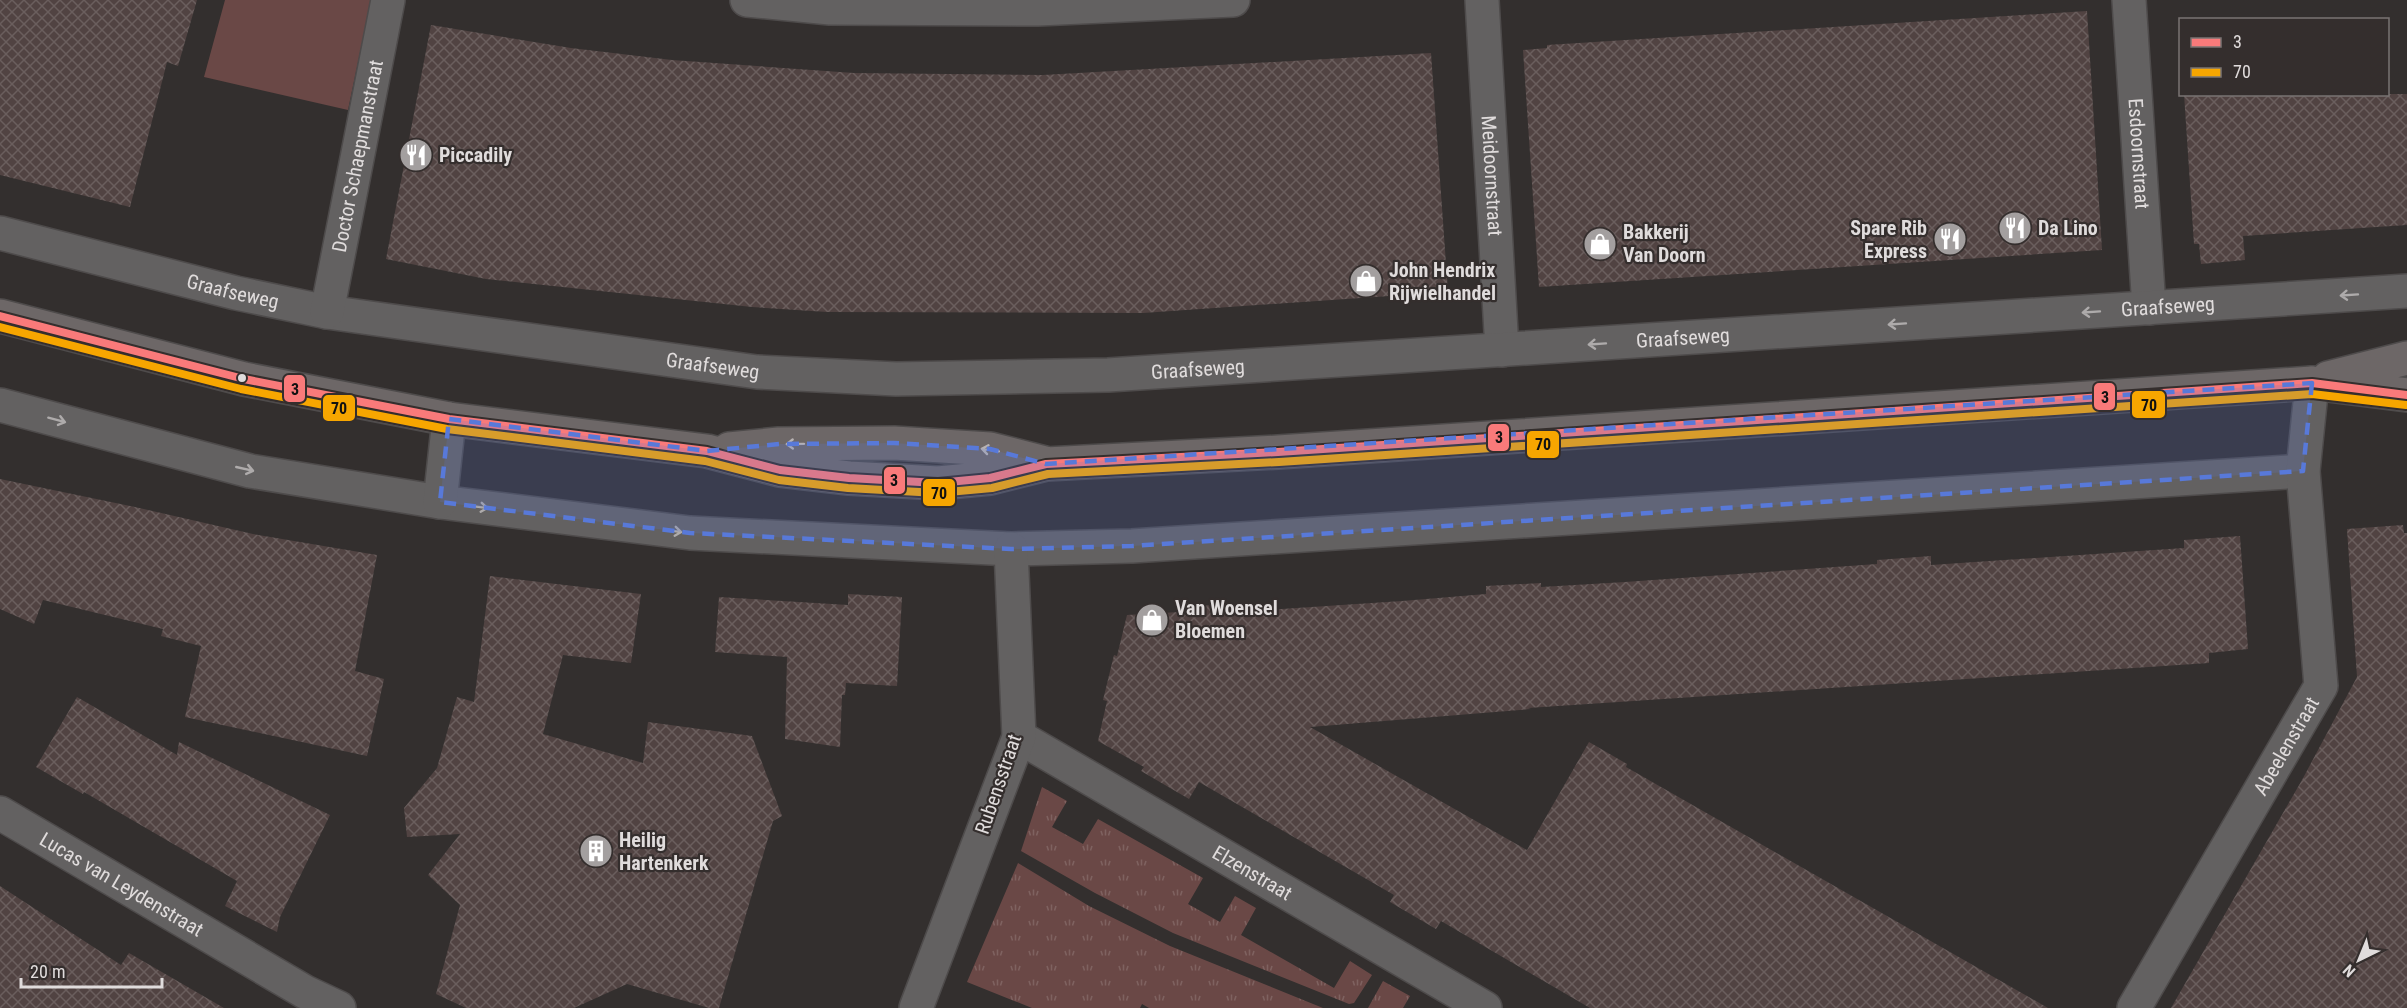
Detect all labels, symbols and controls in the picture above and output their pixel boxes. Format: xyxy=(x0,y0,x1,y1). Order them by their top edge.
legend xyxy=(2179,18,2389,96)
text: 3 xyxy=(2233,31,2242,52)
street label: Doctor Schaepmanstraat xyxy=(327,58,388,254)
text: 70 xyxy=(2233,61,2251,82)
street label: Esdoornstraat xyxy=(2123,98,2155,210)
street label: Meidoornstraat xyxy=(1477,115,1507,237)
restaurant icon: Piccadily xyxy=(398,137,434,173)
place label: Piccadily xyxy=(439,143,512,167)
restaurant icon: Da Lino xyxy=(1997,210,2033,246)
place label: Spare Rib Express xyxy=(1850,216,1927,263)
place label: Da Lino xyxy=(2038,216,2098,240)
place label: Bakkerij Van Doorn xyxy=(1623,220,1706,267)
restaurant icon: Spare Rib Express xyxy=(1932,221,1968,257)
shop icon: Bakkerij Van Doorn xyxy=(1582,226,1618,262)
place label: John Hendrix Rijwielhandel xyxy=(1389,258,1496,305)
shop icon: John Hendrix Rijwielhandel xyxy=(1348,263,1384,299)
street label: Graafseweg xyxy=(184,269,281,314)
one-way arrow xyxy=(2339,290,2359,301)
street label: Graafseweg xyxy=(2120,291,2216,321)
one-way arrow xyxy=(2082,306,2102,317)
one-way arrow xyxy=(1887,319,1907,330)
street label: Graafseweg xyxy=(1635,323,1731,353)
one-way arrow xyxy=(1588,338,1608,349)
street label: Graafseweg xyxy=(665,347,761,384)
street label: Graafseweg xyxy=(1150,354,1246,384)
unlabelled marker xyxy=(236,372,248,384)
line badge: 3 xyxy=(283,374,306,403)
text: 3 xyxy=(291,380,299,399)
line badge: 3 xyxy=(2093,382,2116,411)
text: 3 xyxy=(2101,388,2109,407)
line badge: 70 xyxy=(2131,390,2166,419)
line badge: 70 xyxy=(322,394,356,422)
text: 70 xyxy=(2141,396,2157,415)
text: 70 xyxy=(331,399,347,418)
one-way arrow xyxy=(47,415,66,426)
line badge: 3 xyxy=(1487,423,1510,452)
text: 3 xyxy=(1495,428,1503,447)
line badge: 70 xyxy=(1526,430,1560,459)
text: 70 xyxy=(1535,435,1551,454)
one-way arrow xyxy=(785,438,805,450)
one-way arrow xyxy=(980,444,1000,455)
one-way arrow xyxy=(236,464,255,476)
line badge: 3 xyxy=(883,466,906,495)
text: 3 xyxy=(890,471,898,490)
line badge: 70 xyxy=(922,478,956,507)
text: 70 xyxy=(931,484,947,503)
one-way arrow xyxy=(469,501,489,512)
one-way arrow xyxy=(662,526,682,537)
place label: Van Woensel Bloemen xyxy=(1175,596,1278,643)
shop icon: Van Woensel Bloemen xyxy=(1134,602,1170,638)
street label: Abeelenstraat xyxy=(2248,692,2324,799)
street label: Rubensstraat xyxy=(970,731,1026,837)
street label: Lucas van Leydenstraat xyxy=(36,827,208,942)
place label: Heilig Hartenkerk xyxy=(619,828,709,875)
building icon: Heilig Hartenkerk xyxy=(578,833,614,869)
street label: Elzenstraat xyxy=(1208,840,1297,905)
north arrow xyxy=(2329,930,2389,990)
scale bar xyxy=(21,951,162,989)
text: N xyxy=(2339,960,2359,981)
text: 20 m xyxy=(30,961,65,982)

